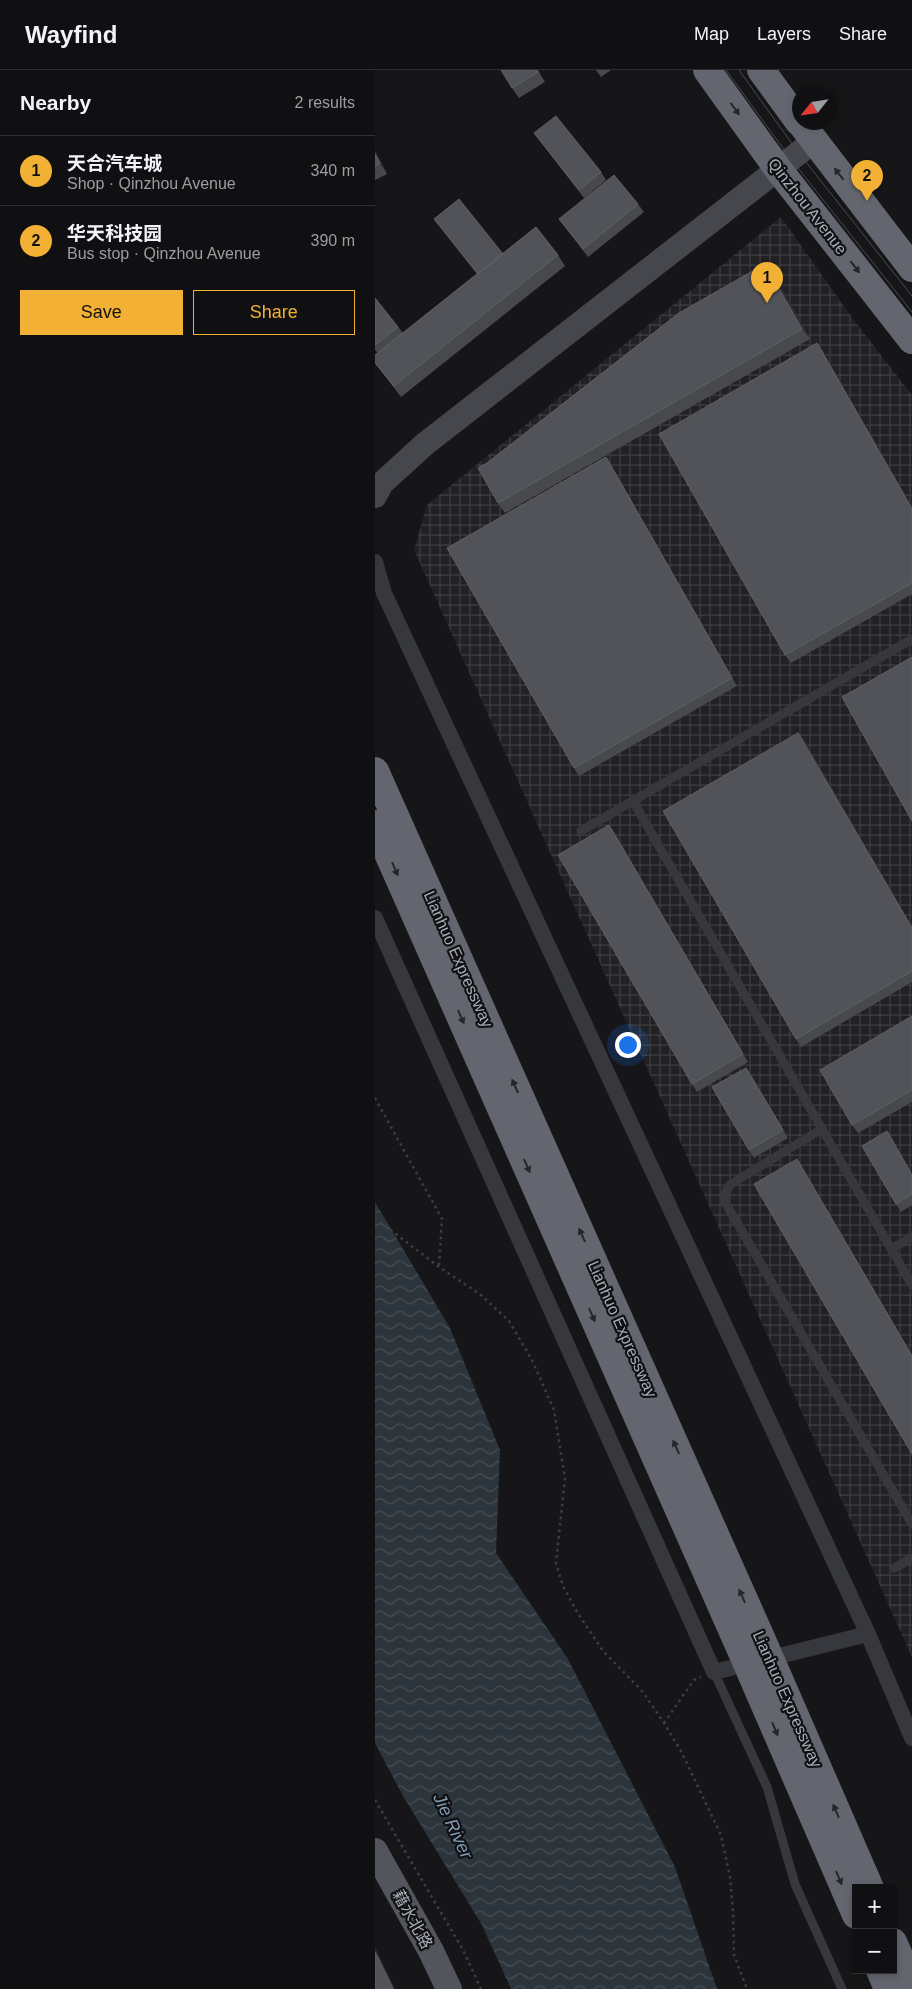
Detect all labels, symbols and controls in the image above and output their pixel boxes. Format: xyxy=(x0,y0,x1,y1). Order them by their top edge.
text: Wayfind xyxy=(25,21,117,48)
text: Map xyxy=(694,24,729,44)
text: Layers xyxy=(757,24,811,44)
text: Share xyxy=(839,24,887,44)
north arrow xyxy=(792,85,837,130)
text: Nearby xyxy=(20,91,91,114)
text: 2 results xyxy=(295,94,355,111)
one-way arrow xyxy=(730,103,740,116)
text: 天合汽车城 xyxy=(67,153,162,174)
street label: Qinzhou Avenue xyxy=(765,155,850,258)
pin: 2 xyxy=(851,160,883,201)
text: 1 xyxy=(32,162,40,179)
text: 340 m xyxy=(311,162,355,179)
one-way arrow xyxy=(834,168,845,181)
text: Shop · Qinzhou Avenue xyxy=(67,175,236,192)
text: 华天科技园 xyxy=(67,223,162,244)
text: 2 xyxy=(32,232,40,249)
text: 390 m xyxy=(311,232,355,249)
text: Bus stop · Qinzhou Avenue xyxy=(67,245,261,262)
one-way arrow xyxy=(849,260,860,273)
pin: 1 xyxy=(751,262,783,303)
button: Save xyxy=(20,290,183,335)
button: Share xyxy=(193,290,355,335)
one-way arrow xyxy=(391,862,399,876)
street label: Lianhuo Expressway xyxy=(421,888,496,1030)
one-way arrow xyxy=(457,1010,465,1024)
your location xyxy=(615,1032,641,1058)
one-way arrow xyxy=(511,1079,519,1093)
one-way arrow xyxy=(523,1159,531,1173)
one-way arrow xyxy=(577,1228,585,1242)
street label: Lianhuo Expressway xyxy=(585,1258,660,1400)
one-way arrow xyxy=(589,1308,597,1322)
one-way arrow xyxy=(672,1440,680,1454)
one-way arrow xyxy=(738,1589,746,1603)
street label: Lianhuo Expressway xyxy=(750,1628,825,1770)
one-way arrow xyxy=(771,1721,779,1736)
water label: Jie River xyxy=(429,1789,477,1863)
one-way arrow xyxy=(832,1804,840,1818)
one-way arrow xyxy=(836,1871,844,1885)
map controls xyxy=(852,1884,897,1974)
button: + xyxy=(852,1884,897,1929)
street label: 藉水北路 xyxy=(390,1887,436,1951)
button: − xyxy=(852,1929,897,1974)

